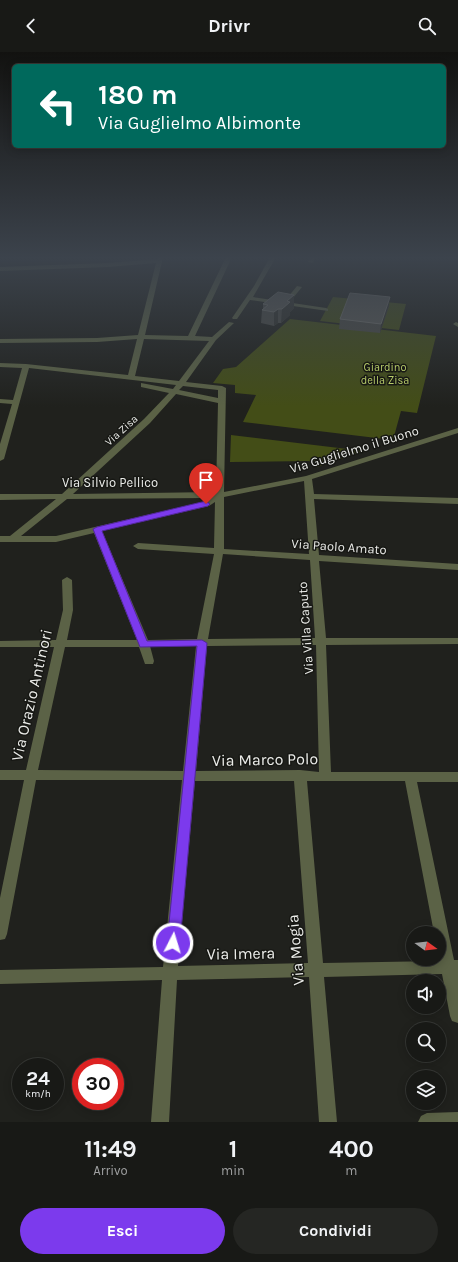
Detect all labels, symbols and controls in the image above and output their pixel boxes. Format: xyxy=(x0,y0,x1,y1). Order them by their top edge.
icon: back xyxy=(20,15,42,37)
text: Drivr xyxy=(208,15,250,37)
icon: search xyxy=(416,15,438,37)
text: 180 m xyxy=(98,78,177,111)
icon: left xyxy=(32,80,84,132)
text: Via Guglielmo Albimonte xyxy=(98,112,301,134)
park label: Giardino della Zisa xyxy=(361,361,409,387)
street label: Via Zisa xyxy=(102,412,140,449)
street label: Via Guglielmo il Buono xyxy=(288,423,420,476)
pin xyxy=(189,463,223,504)
icon: arrive xyxy=(195,469,217,491)
street label: Via Silvio Pellico xyxy=(62,475,158,490)
street label: Via Paolo Amato xyxy=(291,536,387,557)
street label: Via Villa Caputo xyxy=(295,581,316,675)
street label: Via Orazio Antinori xyxy=(7,627,56,763)
street label: Via Marco Polo xyxy=(212,749,318,770)
street label: Via Mogia xyxy=(283,914,308,986)
position arrow xyxy=(152,922,194,964)
north arrow xyxy=(406,926,446,966)
map controls xyxy=(406,926,446,1110)
street label: Via Imera xyxy=(207,943,275,964)
button: sound xyxy=(406,974,446,1014)
button: search xyxy=(406,1022,446,1062)
speed limit sign: 30 xyxy=(72,1058,124,1110)
text: 24 xyxy=(26,1067,50,1090)
button: layers xyxy=(406,1070,446,1110)
text: km/h xyxy=(25,1088,51,1100)
text: 11:49 xyxy=(84,1135,137,1163)
text: 1 xyxy=(229,1135,237,1163)
text: 400 xyxy=(329,1135,374,1163)
text: Arrivo xyxy=(93,1163,128,1178)
text: min xyxy=(221,1163,245,1178)
text: m xyxy=(345,1163,358,1178)
button: Esci xyxy=(20,1208,225,1254)
button: Condividi xyxy=(233,1208,438,1254)

